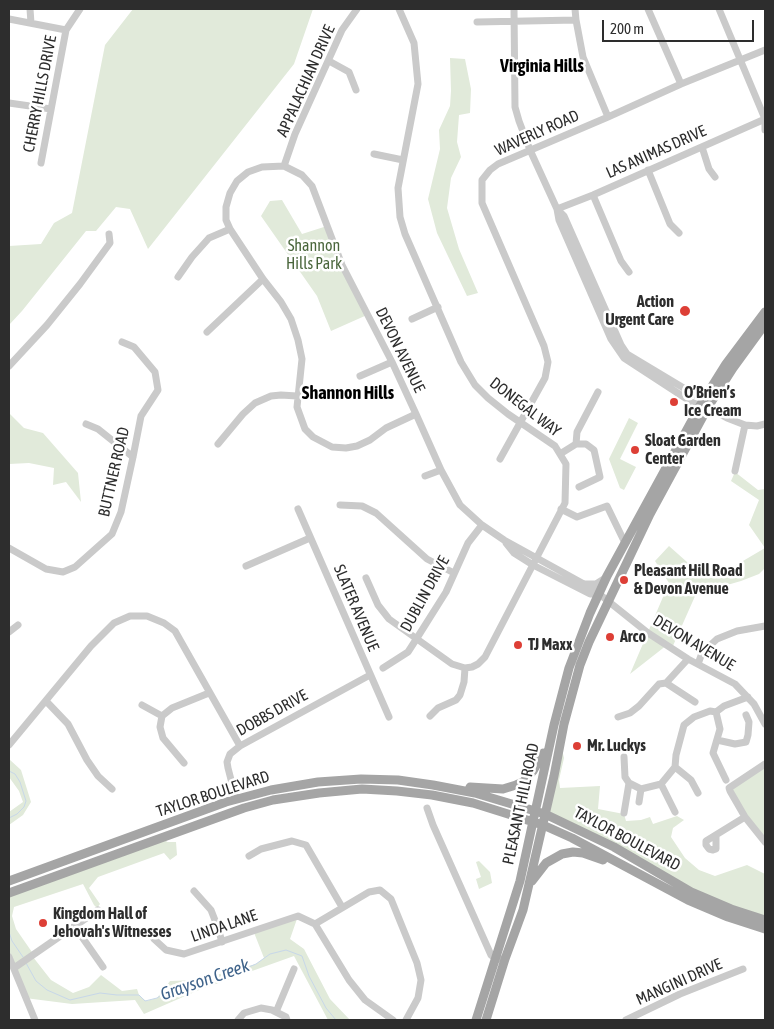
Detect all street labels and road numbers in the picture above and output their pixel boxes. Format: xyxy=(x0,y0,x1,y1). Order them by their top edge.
street label: APPALACHIAN DRIVE xyxy=(273,22,339,140)
street label: CHERRY HILLS DRIVE xyxy=(19,34,61,154)
street label: WAVERLY ROAD xyxy=(492,106,582,160)
street label: LAS ANIMAS DRIVE xyxy=(603,121,709,183)
street label: DEVON AVENUE xyxy=(371,304,429,396)
street label: DONEGAL WAY xyxy=(486,373,564,441)
street label: BUTTNER ROAD xyxy=(94,425,134,519)
street label: DUBLIN DRIVE xyxy=(396,553,454,635)
street label: SLATER AVENUE xyxy=(329,562,383,654)
street label: DEVON AVENUE xyxy=(649,611,739,675)
street label: DOBBS DRIVE xyxy=(233,686,311,740)
street label: PLEASANT HILL ROAD xyxy=(499,741,543,867)
street label: TAYLOR BOULEVARD xyxy=(154,767,272,821)
street label: TAYLOR BOULEVARD xyxy=(571,803,683,875)
street label: LINDA LANE xyxy=(188,906,260,946)
street label: MANGINI DRIVE xyxy=(633,955,725,1009)

